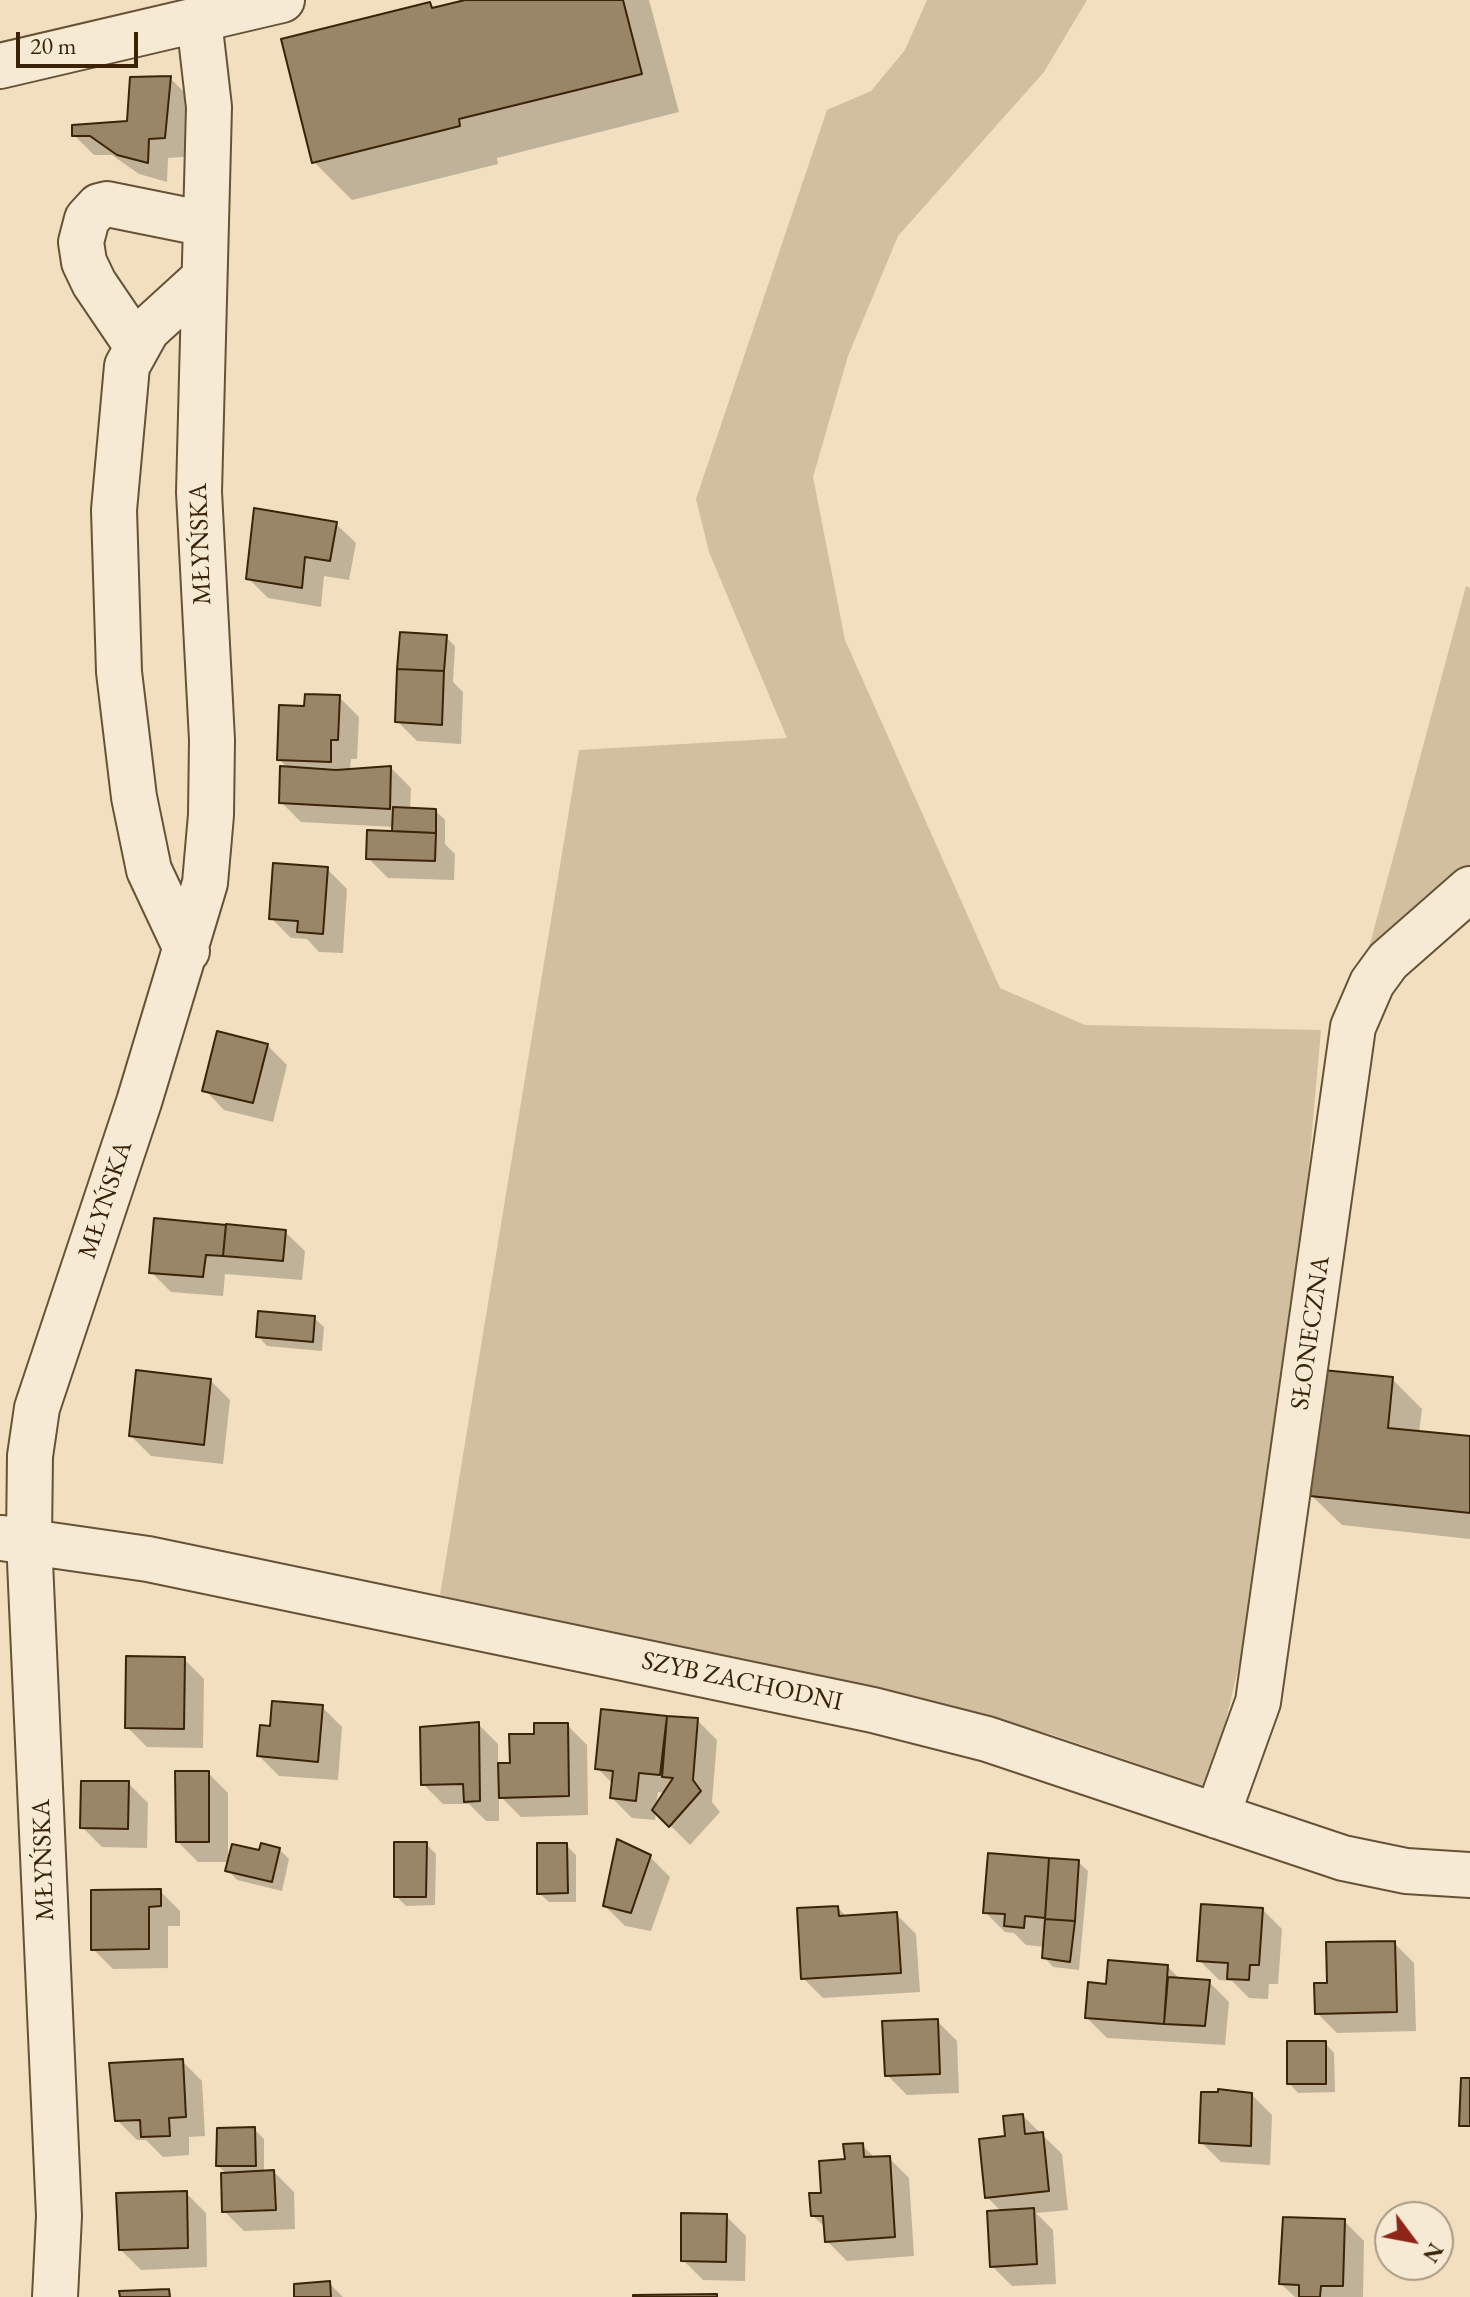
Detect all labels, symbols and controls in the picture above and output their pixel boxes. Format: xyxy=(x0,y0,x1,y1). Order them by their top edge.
scale bar xyxy=(20,16,142,66)
text: 20 m xyxy=(30,30,77,61)
street label: MŁYŃSKA xyxy=(183,482,219,606)
street label: MŁYŃSKA xyxy=(72,1137,140,1263)
street label: SŁONECZNA xyxy=(1285,1254,1337,1412)
street label: SZYB ZACHODNI xyxy=(639,1645,845,1719)
street label: MŁYŃSKA xyxy=(26,1798,62,1922)
north arrow xyxy=(1374,2201,1454,2281)
text: N xyxy=(1416,2238,1450,2268)

